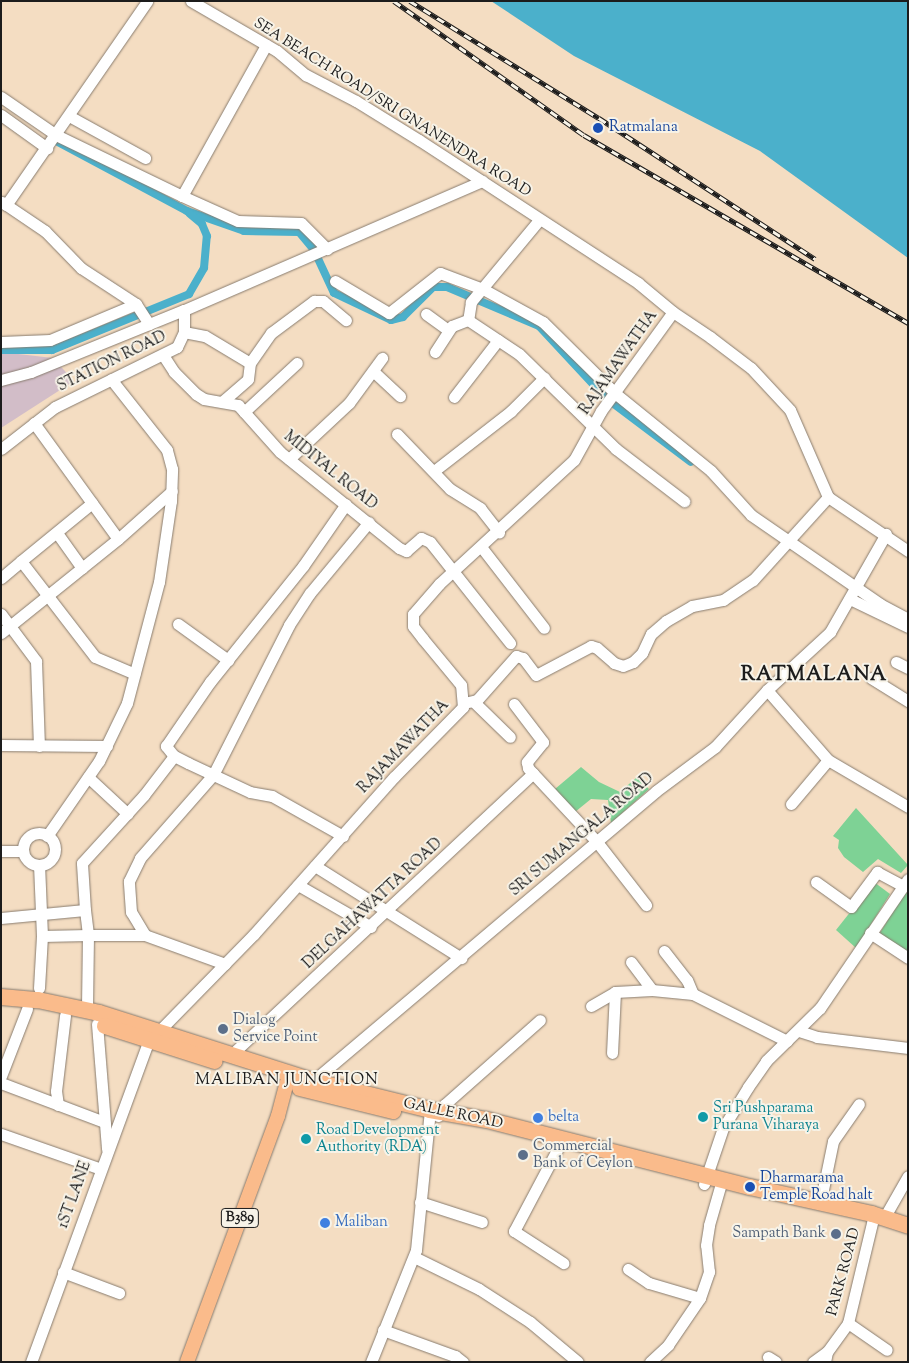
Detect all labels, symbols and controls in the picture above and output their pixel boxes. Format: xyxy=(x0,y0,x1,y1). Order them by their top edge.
street label: SEA BEACH ROAD/SRI GNANENDRA ROAD xyxy=(250,15,534,201)
place label: Ratmalana xyxy=(609,119,678,137)
marker: Ratmalana xyxy=(591,121,605,135)
street label: RAJAMAWATHA xyxy=(576,307,662,419)
street label: STATION ROAD xyxy=(55,328,169,396)
street label: MIDIYAL ROAD xyxy=(280,428,380,514)
district label: RATMALANA xyxy=(740,663,888,687)
street label: RAJAMAWATHA xyxy=(355,696,453,798)
street label: SRI SUMANGALA ROAD xyxy=(506,770,658,900)
street label: DELGAHAWATTA ROAD xyxy=(300,835,446,973)
place label: Dialog Service Point xyxy=(233,1011,318,1046)
marker: Dialog Service Point xyxy=(217,1023,229,1035)
district label: MALIBAN JUNCTION xyxy=(193,1071,381,1091)
street label: GALLE ROAD xyxy=(402,1095,504,1133)
place label: Sri Pushparama Purana Viharaya xyxy=(713,1099,819,1134)
place label: belta xyxy=(548,1109,579,1127)
marker: Sri Pushparama Purana Viharaya xyxy=(697,1111,709,1123)
marker: belta xyxy=(532,1112,544,1124)
place label: Road Development Authority (RDA) xyxy=(316,1121,439,1156)
marker: Road Development Authority (RDA) xyxy=(300,1133,312,1145)
place label: Commercial Bank of Ceylon xyxy=(533,1137,633,1172)
marker: Commercial Bank of Ceylon xyxy=(517,1149,529,1161)
street label: 1ST LANE xyxy=(55,1159,95,1231)
place label: Dharmarama Temple Road halt xyxy=(760,1169,873,1204)
marker: Dharmarama Temple Road halt xyxy=(744,1181,756,1193)
road number: B389 xyxy=(220,1206,260,1230)
place label: Maliban xyxy=(335,1214,388,1232)
marker: Maliban xyxy=(319,1217,331,1229)
place label: Sampath Bank xyxy=(732,1225,826,1243)
street label: PARK ROAD xyxy=(824,1226,864,1318)
marker: Sampath Bank xyxy=(830,1228,842,1240)

